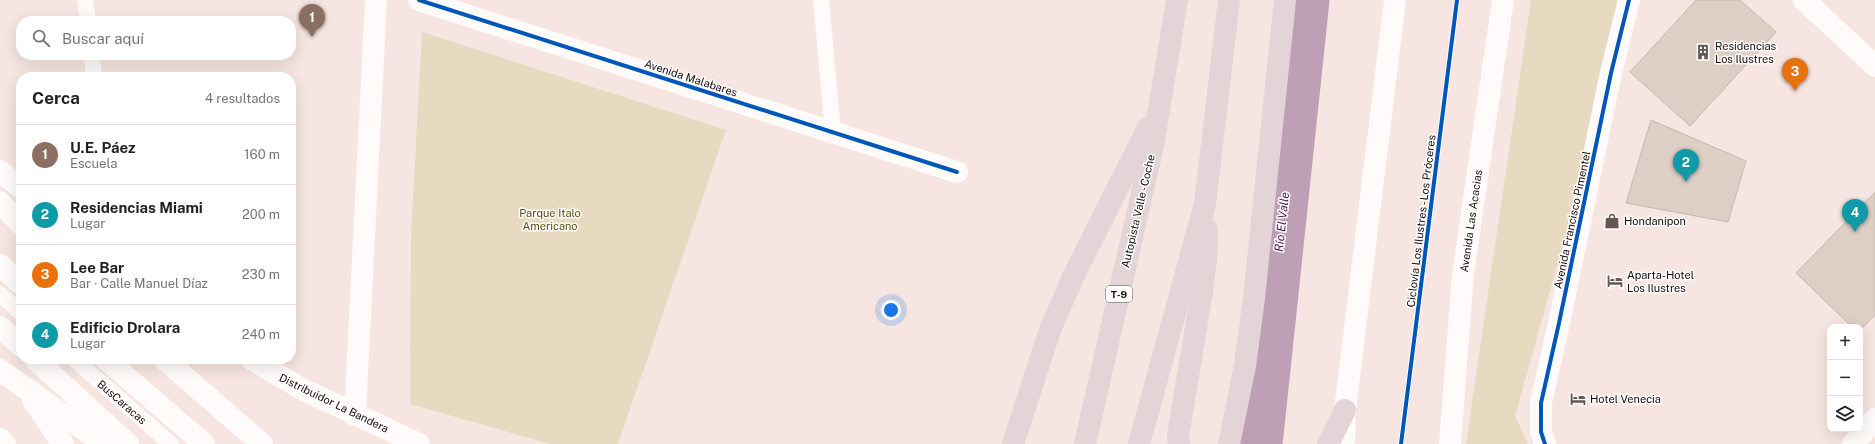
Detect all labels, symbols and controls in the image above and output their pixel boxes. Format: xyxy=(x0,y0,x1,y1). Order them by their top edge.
pin: 1 xyxy=(299,4,325,37)
search box xyxy=(16,16,296,60)
icon: search xyxy=(30,27,52,49)
text: Buscar aquí xyxy=(62,30,144,47)
place label: Residencias Los Ilustres xyxy=(1715,40,1777,65)
building icon: Residencias Los Ilustres xyxy=(1694,43,1712,61)
street label: Avenida Malabares xyxy=(643,57,739,99)
pin: 3 xyxy=(1782,58,1808,91)
text: Cerca xyxy=(32,88,80,108)
text: 4 resultados xyxy=(205,91,280,106)
street label: Ciclovía Los Ilustres - Los Próceres xyxy=(1404,134,1438,308)
text: U.E. Páez xyxy=(70,139,135,156)
text: 1 xyxy=(42,147,48,162)
text: 160 m xyxy=(244,147,280,162)
pin: 2 xyxy=(1673,149,1699,182)
street label: Avenida Francisco Pimentel xyxy=(1552,150,1592,290)
street label: Autopista Valle - Coche xyxy=(1119,153,1157,269)
text: Escuela xyxy=(70,156,118,171)
street label: Avenida Las Acacias xyxy=(1458,169,1484,273)
water label: Río El Valle xyxy=(1272,191,1292,253)
text: Residencias Miami xyxy=(70,199,203,216)
pin: 4 xyxy=(1842,199,1868,232)
text: 2 xyxy=(41,207,49,222)
text: 200 m xyxy=(242,207,280,222)
park label: Parque Italo Americano xyxy=(519,207,581,232)
shop icon: Hondanipon xyxy=(1603,212,1621,230)
place label: Hondanipon xyxy=(1624,215,1686,227)
text: Lugar xyxy=(70,216,105,231)
text: Lee Bar xyxy=(70,259,124,276)
text: 3 xyxy=(41,267,49,282)
text: 230 m xyxy=(242,267,280,282)
place label: Aparta-Hotel Los Ilustres xyxy=(1627,269,1694,294)
hotel icon: Aparta-Hotel Los Ilustres xyxy=(1606,272,1624,290)
text: Bar · Calle Manuel Díaz xyxy=(70,276,208,291)
road number: T-9 xyxy=(1106,286,1132,302)
your location xyxy=(881,300,901,320)
text: Edificio Drolara xyxy=(70,319,180,336)
map controls xyxy=(1827,324,1863,432)
button: + xyxy=(1827,324,1863,360)
text: 4 xyxy=(41,327,49,342)
text: 240 m xyxy=(242,327,280,342)
text: Lugar xyxy=(70,336,105,351)
button: − xyxy=(1827,360,1863,396)
street label: Distribuidor La Bandera xyxy=(277,371,391,435)
street label: BusCaracas xyxy=(95,378,149,427)
hotel icon: Hotel Venecia xyxy=(1569,390,1587,408)
place label: Hotel Venecia xyxy=(1590,393,1661,405)
button: layers xyxy=(1827,396,1863,432)

